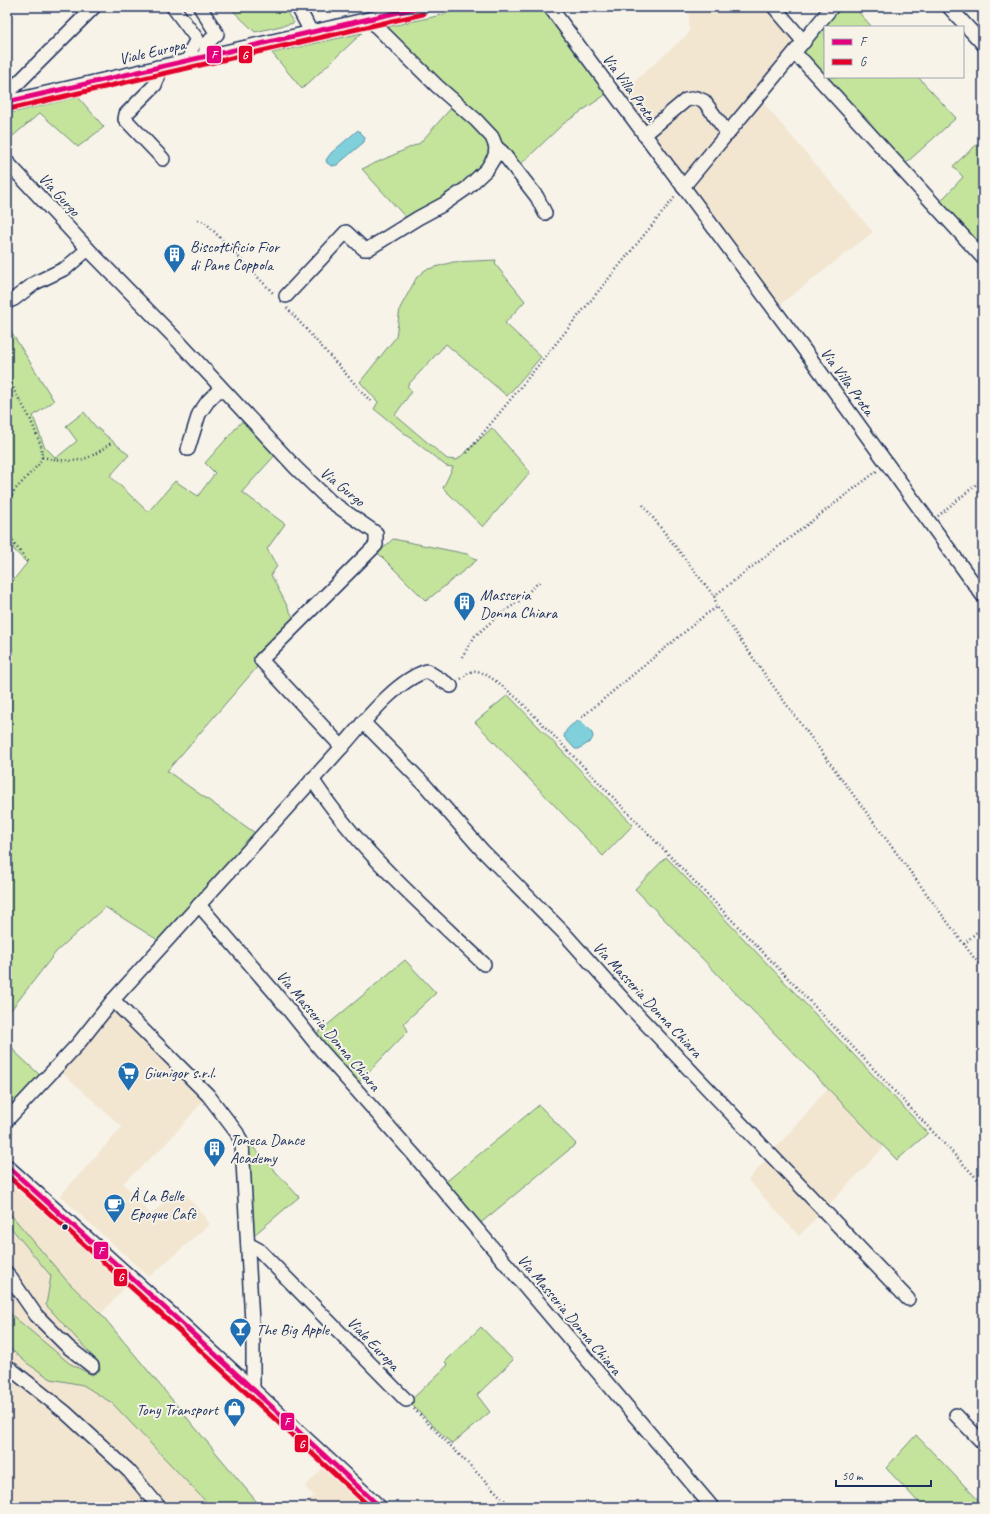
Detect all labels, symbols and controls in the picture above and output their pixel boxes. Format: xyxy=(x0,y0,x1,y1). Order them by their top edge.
legend xyxy=(824,26,964,78)
street label: Viale Europa xyxy=(117,34,189,69)
text: F xyxy=(860,34,868,50)
line badge: F xyxy=(206,45,222,64)
line badge: G xyxy=(238,45,253,64)
text: F xyxy=(211,47,219,61)
text: G xyxy=(242,48,249,62)
street label: Via Villa Prota xyxy=(598,50,661,127)
text: G xyxy=(860,54,867,70)
street label: Via Gurgo xyxy=(34,169,85,222)
place label: Biscottificio Fior di Pane Coppola xyxy=(190,237,281,275)
building icon: Biscottificio Fior di Pane Coppola xyxy=(162,242,188,275)
street label: Via Villa Prota xyxy=(816,344,879,421)
street label: Via Gurgo xyxy=(316,463,370,512)
place label: Masseria Donna Chiara xyxy=(480,585,558,623)
building icon: Masseria Donna Chiara xyxy=(451,590,477,623)
street label: Via Masseria Donna Chiara xyxy=(588,938,707,1063)
street label: Via Masseria Donna Chiara xyxy=(272,966,386,1096)
supermarket icon: Giunigor s.r.l. xyxy=(115,1059,141,1092)
place label: Giunigor s.r.l. xyxy=(144,1063,216,1083)
place label: Toneca Dance Academy xyxy=(230,1130,306,1168)
building icon: Toneca Dance Academy xyxy=(201,1135,227,1168)
place label: À La Belle Epoque Cafè xyxy=(130,1186,197,1224)
cafe icon: À La Belle Epoque Cafè xyxy=(102,1191,128,1224)
unlabelled marker xyxy=(60,1222,70,1232)
line badge: F xyxy=(93,1241,109,1260)
text: F xyxy=(98,1243,106,1257)
street label: Via Masseria Donna Chiara xyxy=(513,1250,627,1380)
line badge: G xyxy=(113,1268,128,1287)
text: G xyxy=(118,1270,125,1284)
street label: Viale Europa xyxy=(343,1312,405,1376)
bar icon: The Big Apple xyxy=(228,1316,254,1349)
place label: The Big Apple xyxy=(256,1320,331,1340)
shop icon: Tony Transport xyxy=(221,1396,247,1429)
place label: Tony Transport xyxy=(136,1400,220,1420)
line badge: F xyxy=(280,1412,295,1431)
text: F xyxy=(284,1414,292,1428)
line badge: G xyxy=(294,1434,309,1453)
text: G xyxy=(299,1437,306,1451)
scale bar xyxy=(836,1462,931,1488)
text: 50 m xyxy=(842,1468,864,1484)

